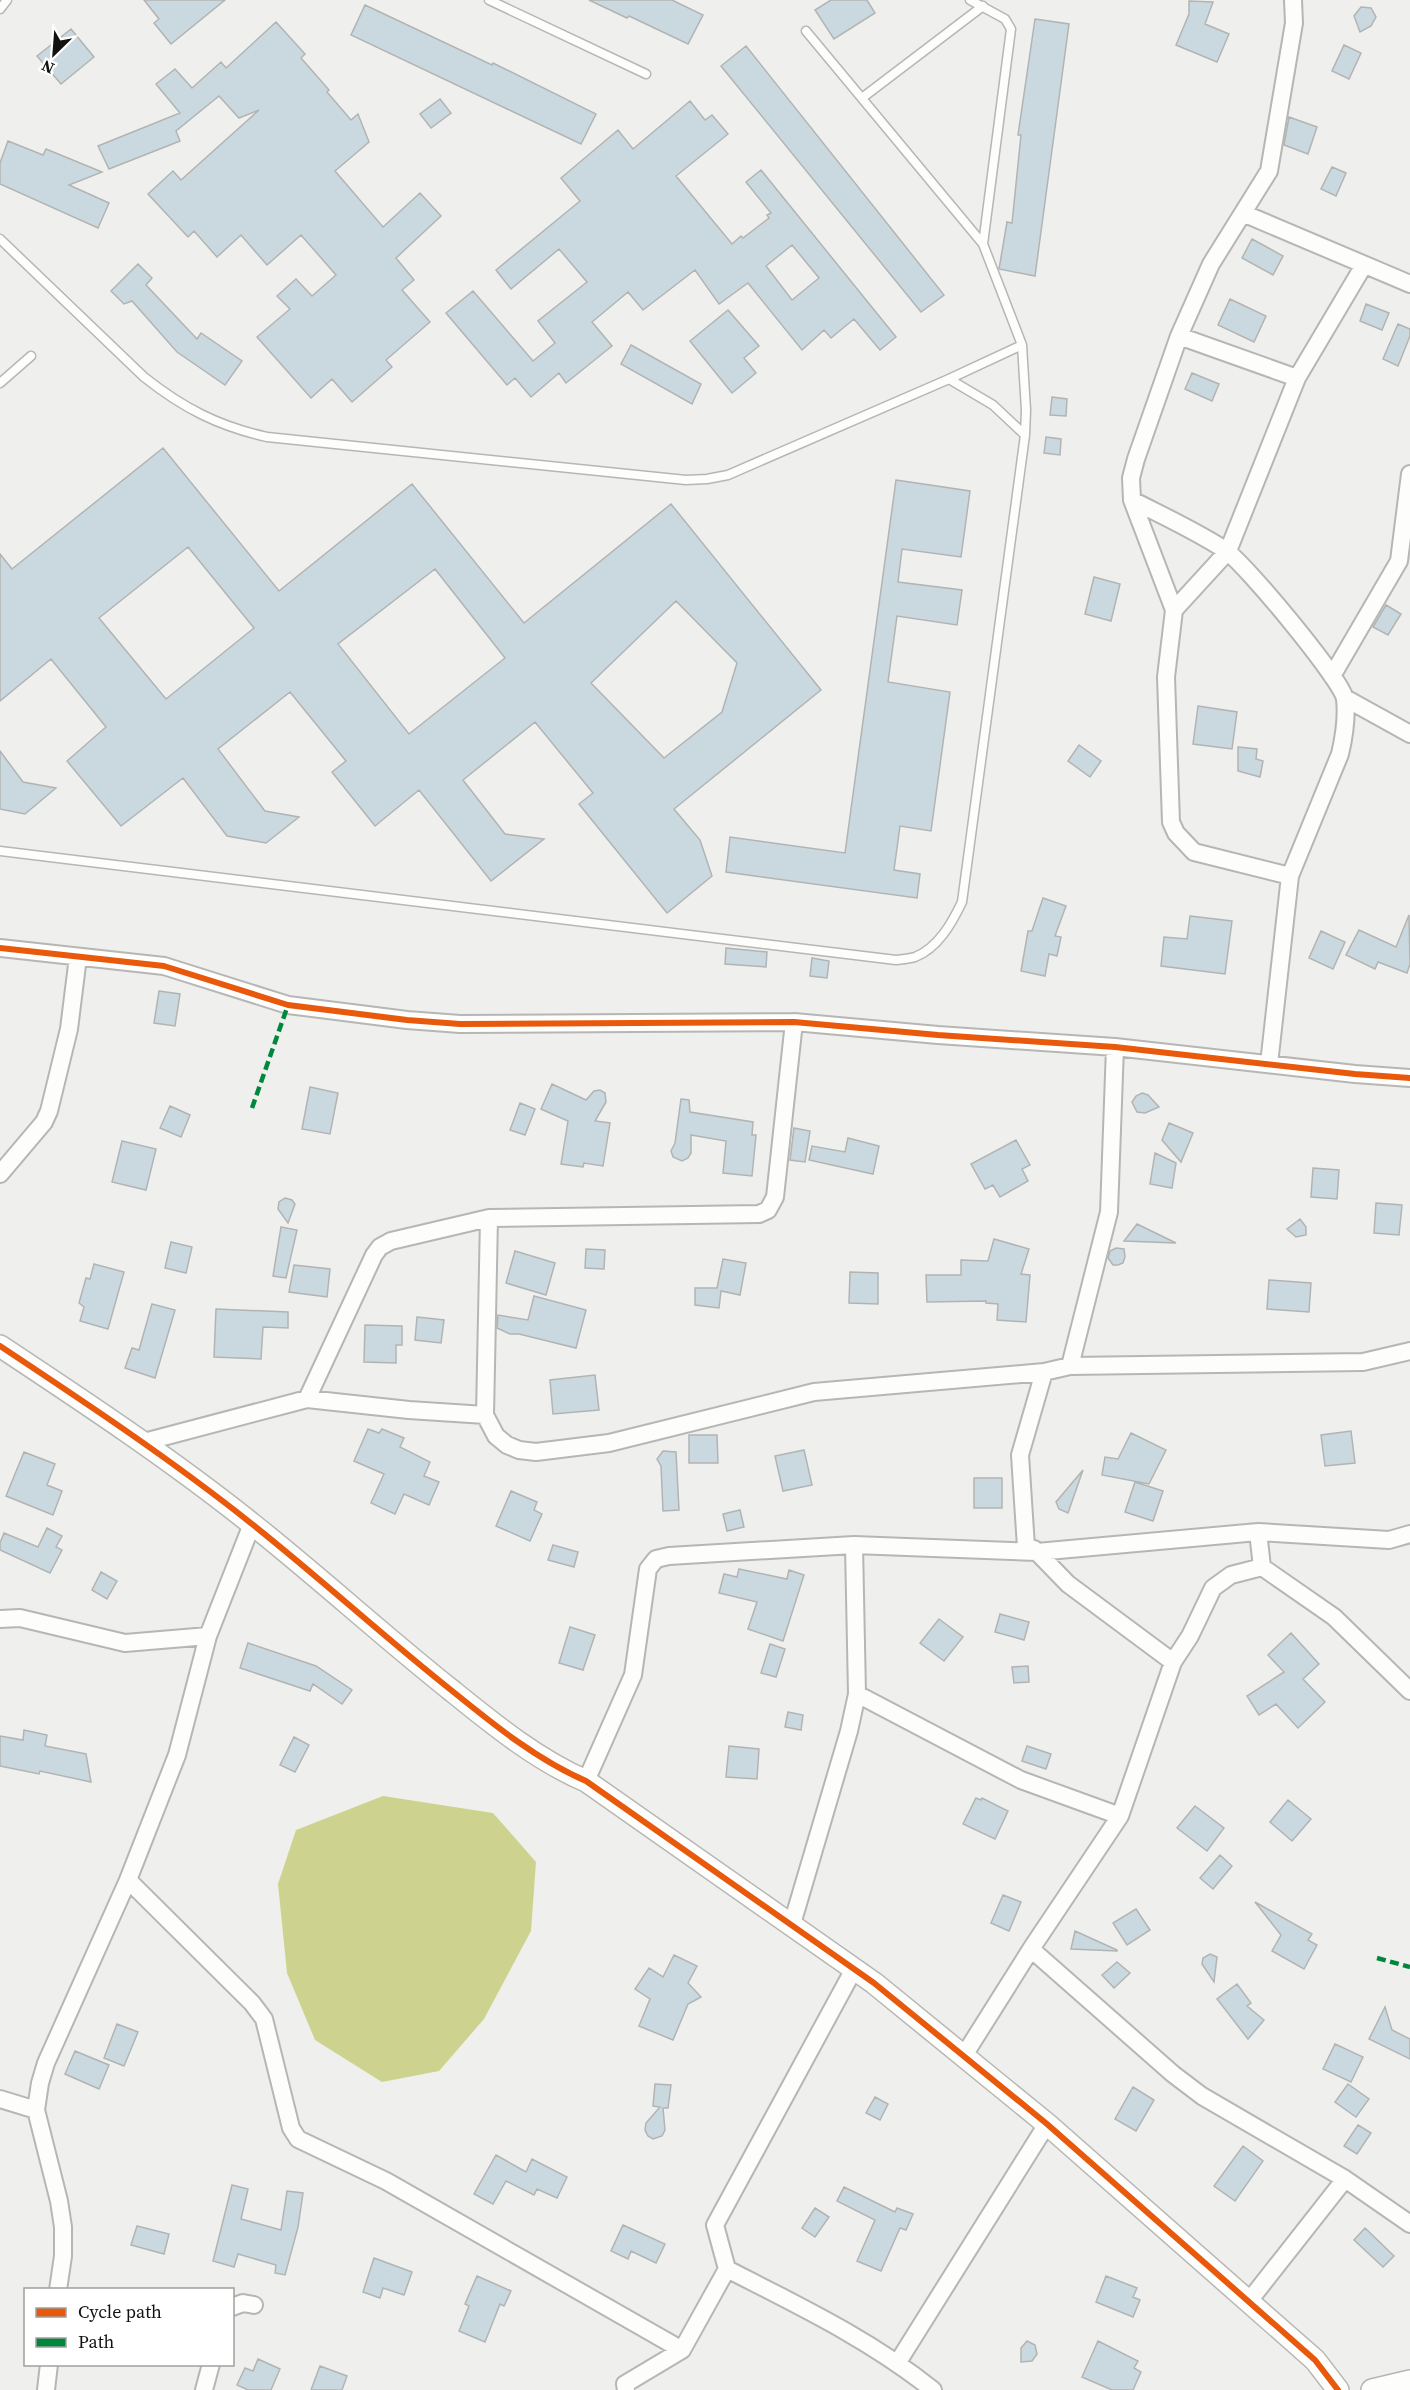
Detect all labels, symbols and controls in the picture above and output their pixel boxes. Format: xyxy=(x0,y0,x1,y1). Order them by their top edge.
north arrow xyxy=(24,24,84,84)
text: N xyxy=(37,55,58,80)
legend xyxy=(24,2288,234,2366)
text: Cycle path xyxy=(78,2299,162,2324)
text: Path xyxy=(78,2329,115,2354)

